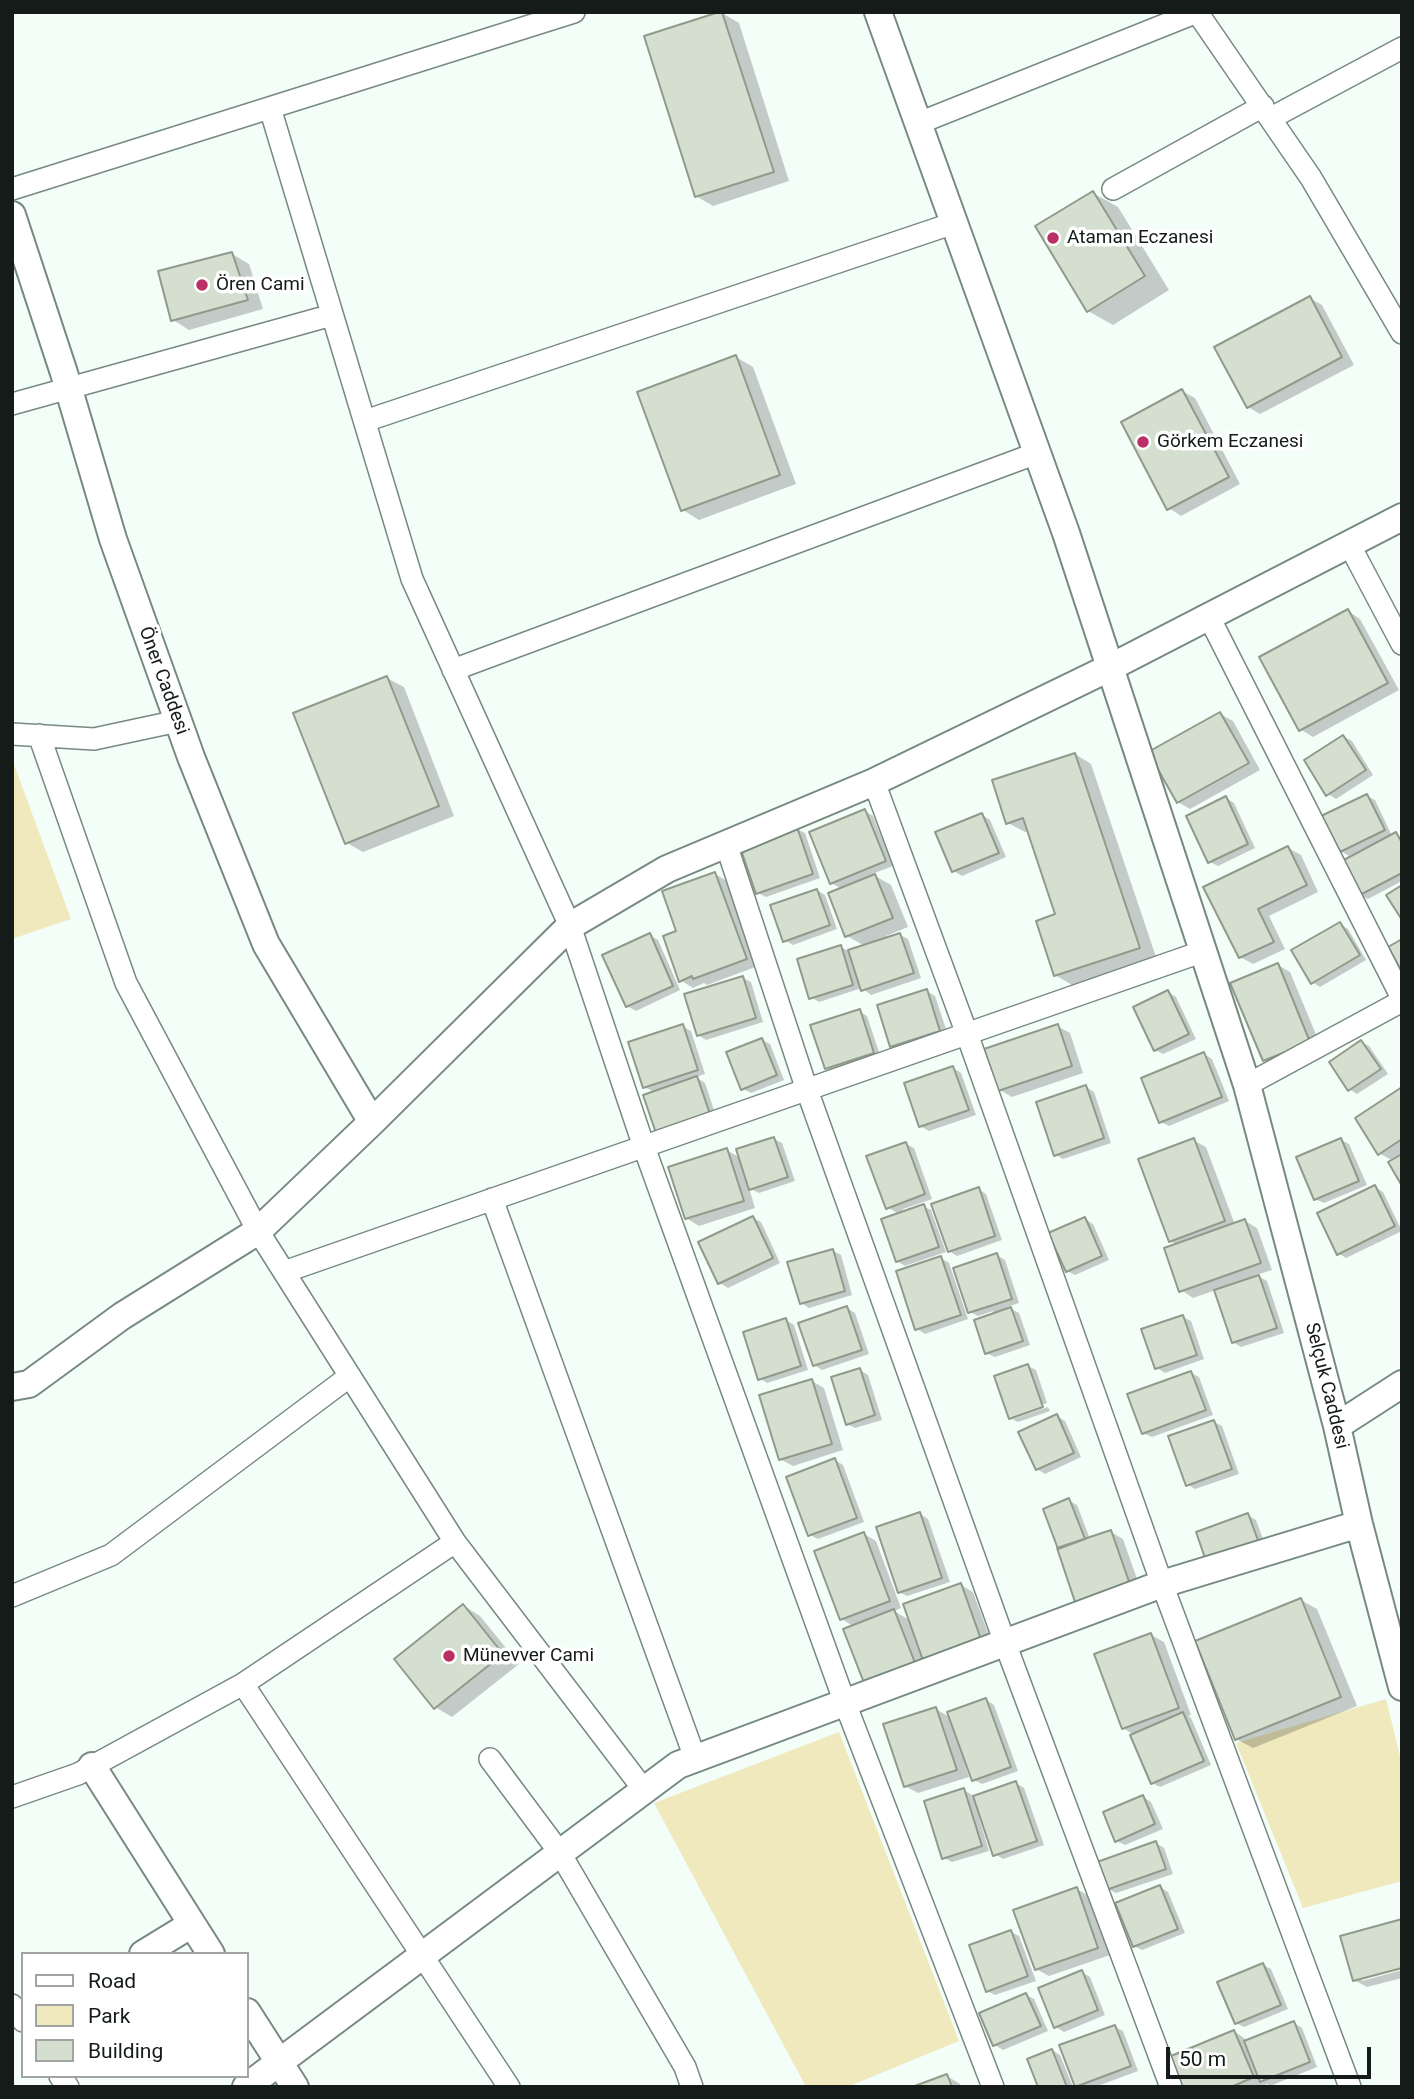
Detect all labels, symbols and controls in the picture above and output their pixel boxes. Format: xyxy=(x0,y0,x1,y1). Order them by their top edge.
place label: Ataman Eczanesi xyxy=(1067,227,1213,249)
marker: Ataman Eczanesi xyxy=(1045,230,1061,246)
place label: Ören Cami xyxy=(216,274,305,296)
marker: Ören Cami xyxy=(194,277,210,293)
place label: Görkem Eczanesi xyxy=(1157,431,1303,453)
marker: Görkem Eczanesi xyxy=(1135,434,1151,450)
street label: Öner Caddesi xyxy=(133,624,193,738)
street label: Selçuk Caddesi xyxy=(1299,1320,1353,1452)
place label: Münevver Cami xyxy=(463,1645,594,1667)
marker: Münevver Cami xyxy=(441,1648,457,1664)
legend xyxy=(21,1952,248,2078)
text: Road xyxy=(88,1969,136,1993)
text: Park xyxy=(88,2004,130,2028)
scale bar xyxy=(1169,2032,1374,2076)
text: Building xyxy=(88,2039,163,2063)
text: 50 m xyxy=(1179,2047,1226,2071)

